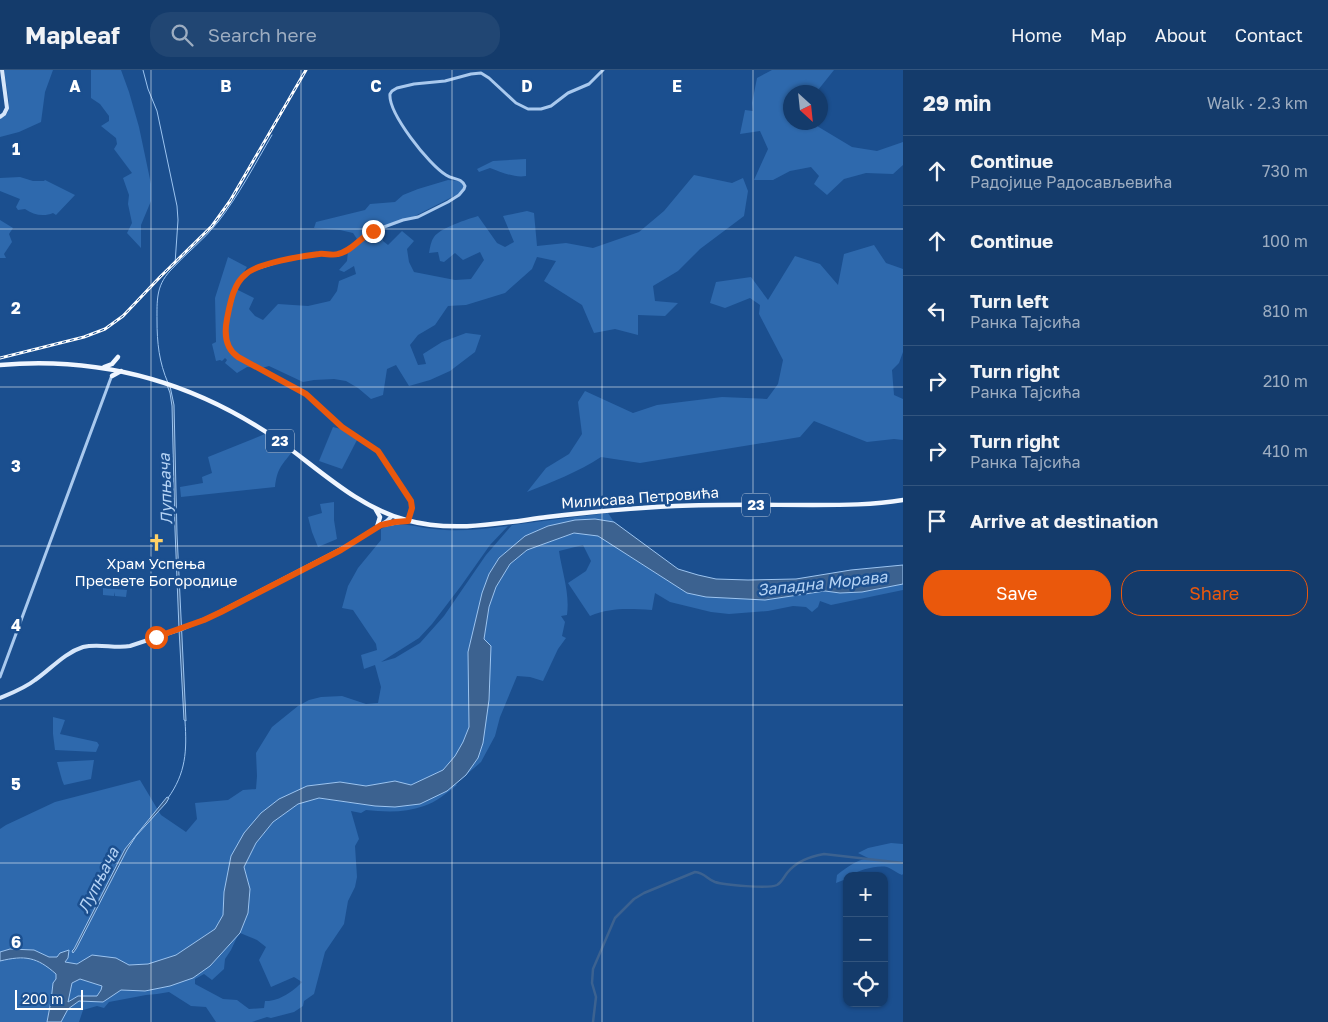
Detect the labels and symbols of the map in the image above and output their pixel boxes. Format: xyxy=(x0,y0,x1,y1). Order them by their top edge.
text: A xyxy=(69,76,81,96)
text: B xyxy=(220,76,232,96)
text: C xyxy=(370,76,382,96)
text: D xyxy=(521,76,533,96)
text: E xyxy=(672,76,682,96)
north arrow xyxy=(783,85,828,130)
text: 1 xyxy=(12,139,20,159)
route end xyxy=(362,220,385,243)
text: 2 xyxy=(11,298,21,318)
road number: 23 xyxy=(266,430,294,452)
water label: Лупњача xyxy=(154,452,176,525)
text: 3 xyxy=(11,456,21,476)
street label: Милисава Петровића xyxy=(560,483,719,511)
road number: 23 xyxy=(742,494,770,516)
church icon: Храм Успења Пресвете Богородице xyxy=(146,533,166,553)
place label: Храм Успења Пресвете Богородице xyxy=(74,554,238,589)
water label: Западна Морава xyxy=(756,566,889,600)
text: 4 xyxy=(11,615,21,635)
route start xyxy=(145,626,168,649)
text: 5 xyxy=(11,774,21,794)
water label: Лупњача xyxy=(73,843,123,916)
text: 6 xyxy=(11,932,21,952)
scale bar xyxy=(15,987,82,1010)

